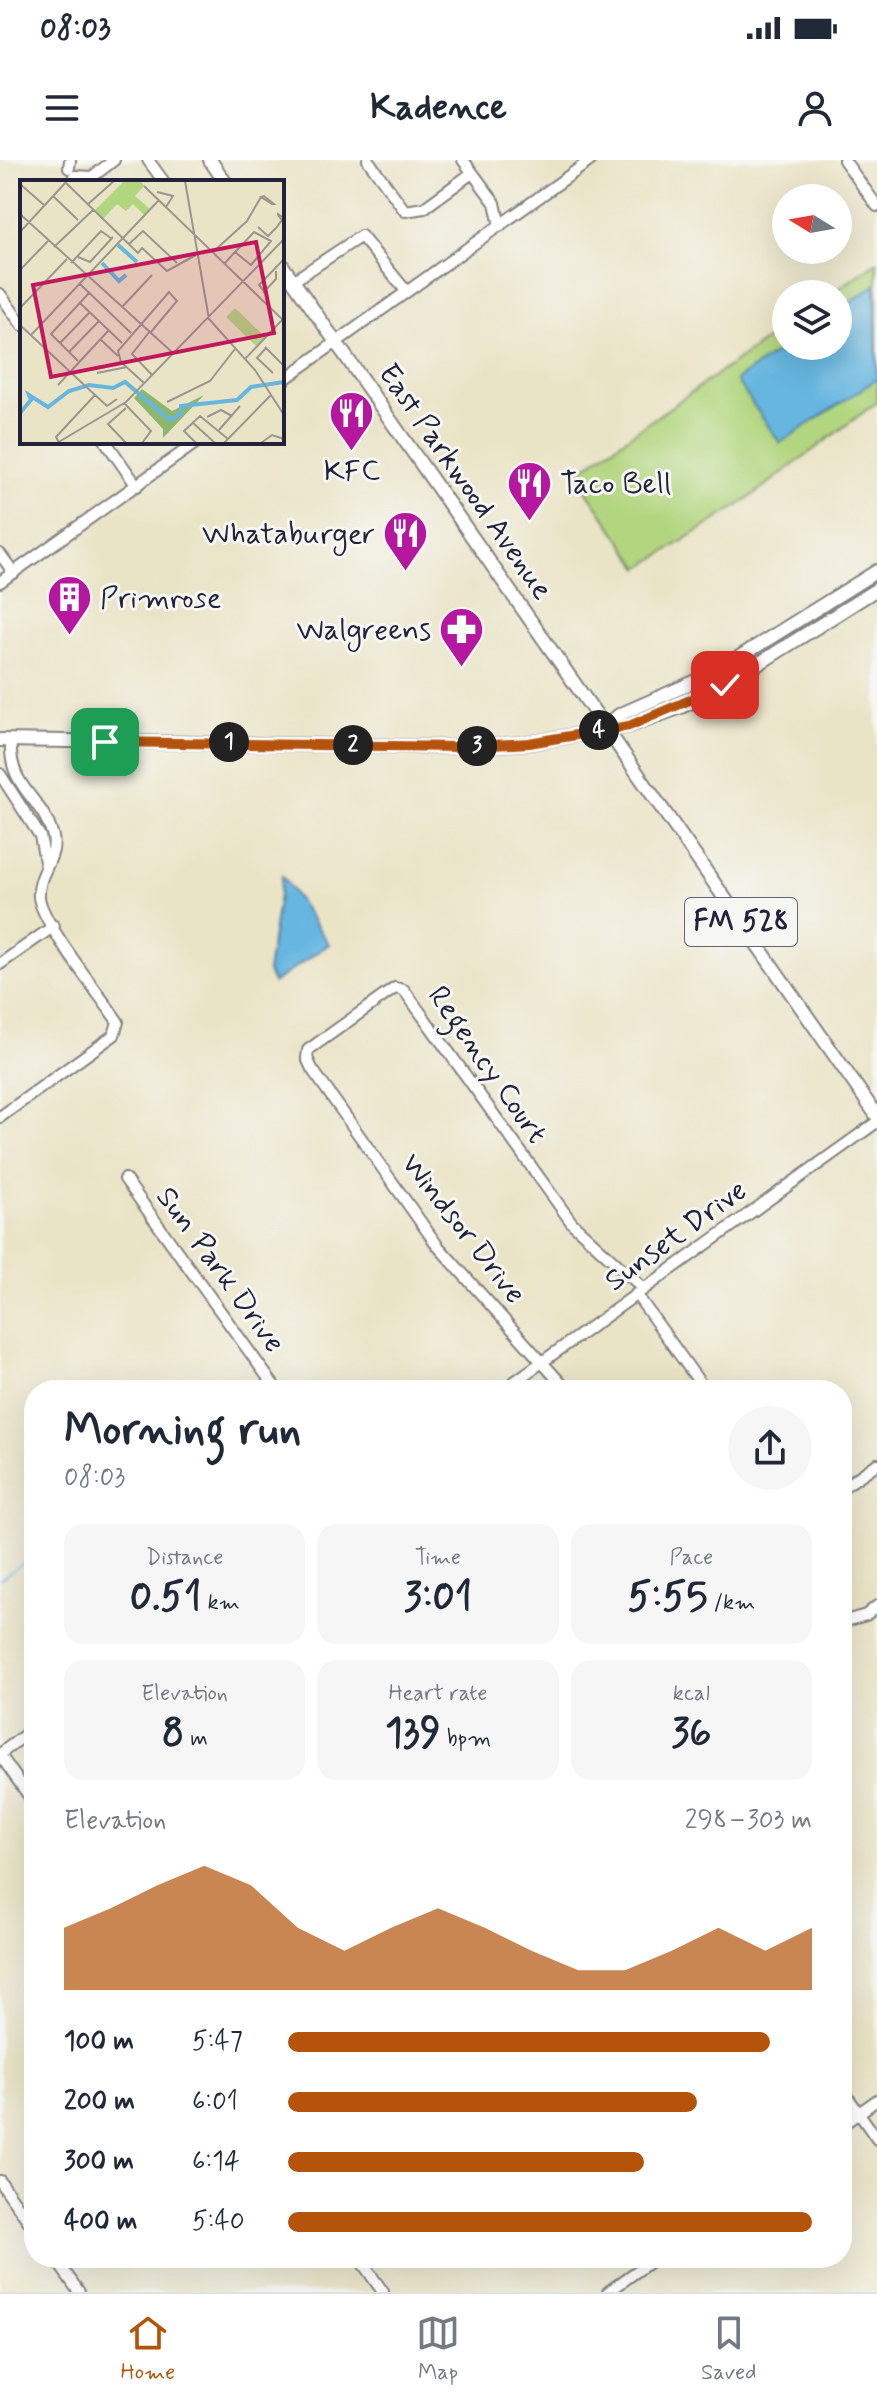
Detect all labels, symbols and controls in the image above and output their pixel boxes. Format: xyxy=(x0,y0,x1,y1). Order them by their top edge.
text: 08:03 xyxy=(40,9,111,48)
text: Kadence xyxy=(370,85,507,132)
icon: menu xyxy=(40,86,84,130)
icon: person xyxy=(793,86,837,130)
inset map xyxy=(20,180,284,444)
north arrow xyxy=(772,184,852,264)
map controls xyxy=(772,184,852,360)
button: layers xyxy=(772,280,852,360)
street label: East Parkwood Avenue xyxy=(369,356,561,608)
restaurant icon: KFC xyxy=(328,389,376,452)
place label: KFC xyxy=(324,452,380,491)
restaurant icon: Taco Bell xyxy=(505,460,553,523)
place label: Taco Bell xyxy=(560,465,671,504)
restaurant icon: Whataburger xyxy=(382,510,430,573)
place label: Whataburger xyxy=(202,515,375,556)
building icon: Primrose xyxy=(45,574,93,637)
place label: Primrose xyxy=(100,579,222,618)
pharmacy icon: Walgreens xyxy=(438,606,486,669)
place label: Walgreens xyxy=(297,611,431,652)
pin xyxy=(691,651,759,719)
icon: check xyxy=(703,663,747,707)
pin xyxy=(71,708,139,776)
pin: 4 xyxy=(579,710,619,750)
text: 4 xyxy=(593,716,605,744)
icon: arrive xyxy=(83,720,127,764)
pin: 1 xyxy=(209,722,249,762)
pin: 2 xyxy=(333,725,373,765)
pin: 3 xyxy=(457,726,497,766)
text: 1 xyxy=(224,728,234,756)
text: 2 xyxy=(348,731,358,759)
text: 3 xyxy=(472,732,482,760)
road number: FM 528 xyxy=(685,898,797,946)
street label: Regency Court xyxy=(416,978,556,1153)
street label: Windsor Drive xyxy=(392,1146,534,1312)
street label: Sunset Drive xyxy=(597,1171,755,1301)
street label: Sun Park Drive xyxy=(147,1179,293,1361)
text: Morning run xyxy=(64,1402,301,1460)
button: share xyxy=(728,1406,812,1490)
text: 08:03 xyxy=(64,1461,125,1495)
text: Distance xyxy=(146,1544,223,1572)
text: Time xyxy=(415,1544,461,1572)
text: Pace xyxy=(669,1544,713,1572)
text: 0.51 xyxy=(130,1572,202,1624)
text: 3:01 xyxy=(404,1572,472,1624)
text: 5:55 xyxy=(628,1572,708,1624)
text: km xyxy=(202,1589,240,1617)
text: /km xyxy=(708,1589,755,1617)
text: Elevation xyxy=(141,1680,228,1708)
text: Heart rate xyxy=(389,1680,487,1708)
text: kcal xyxy=(673,1680,710,1708)
text: 8 xyxy=(162,1708,184,1760)
text: 139 xyxy=(385,1708,441,1760)
text: 36 xyxy=(671,1708,711,1760)
text: m xyxy=(184,1725,208,1753)
text: bpm xyxy=(441,1725,491,1753)
text: Elevation xyxy=(64,1804,166,1838)
text: 298–303 m xyxy=(685,1804,812,1838)
text: 100 m xyxy=(64,2025,134,2059)
text: 5:47 xyxy=(192,2025,243,2059)
text: 200 m xyxy=(64,2085,135,2119)
text: 6:01 xyxy=(192,2085,238,2119)
text: 300 m xyxy=(64,2145,134,2179)
text: 6:14 xyxy=(192,2145,240,2179)
text: 400 m xyxy=(64,2205,137,2239)
text: 5:40 xyxy=(192,2205,245,2239)
tab: Home xyxy=(120,2311,175,2387)
tab: Map xyxy=(416,2311,460,2387)
tab: Saved xyxy=(701,2311,757,2387)

